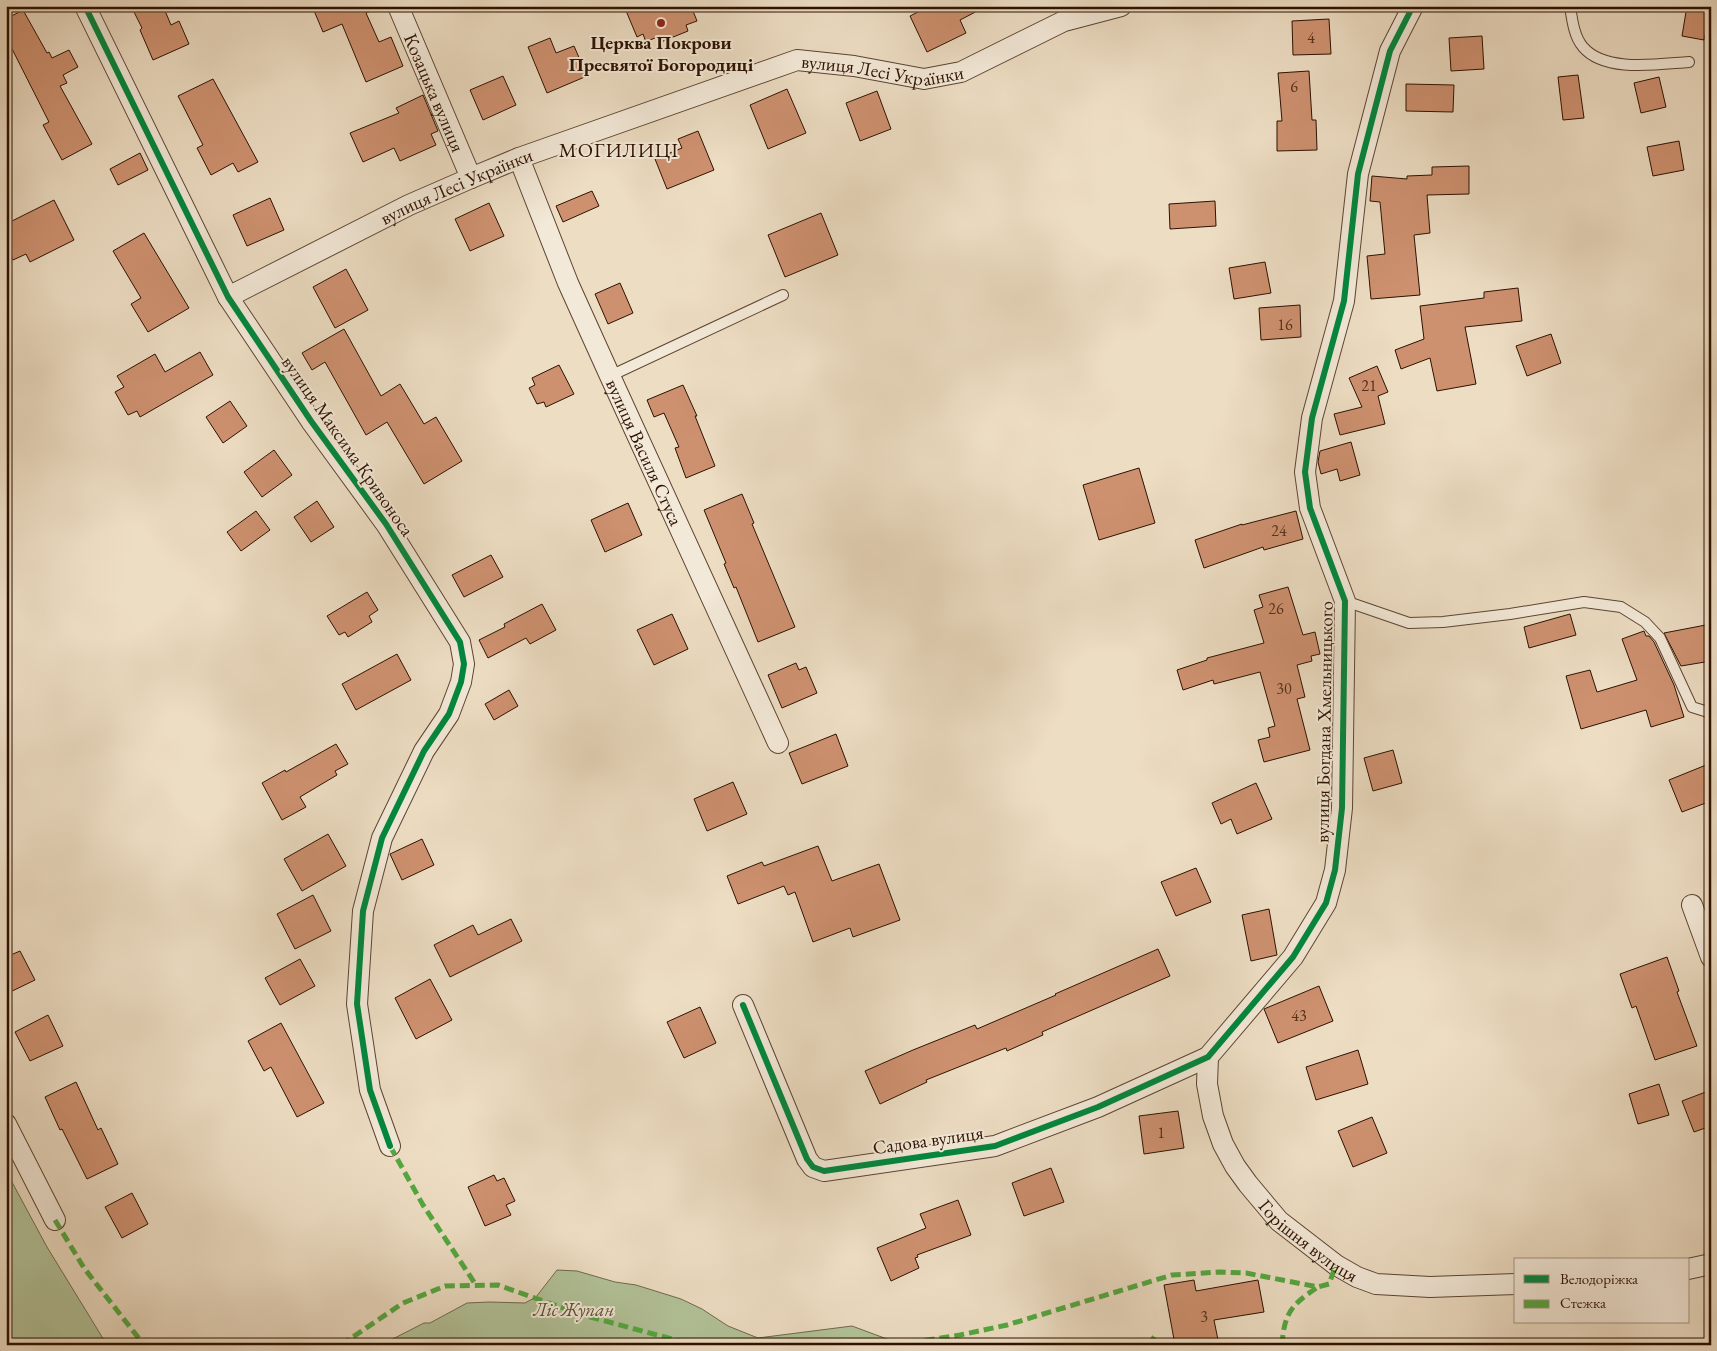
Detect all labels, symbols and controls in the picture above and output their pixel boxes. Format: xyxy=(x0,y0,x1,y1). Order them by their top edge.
marker: Церква Покрови Пресвятої Богородиці xyxy=(655,17,667,29)
house number: 4 xyxy=(1307,27,1315,48)
street label: Козацька вулиця xyxy=(398,29,471,156)
place label: Церква Покрови Пресвятої Богородиці xyxy=(569,30,754,77)
street label: вулиця Лесі Українки xyxy=(800,48,966,91)
house number: 6 xyxy=(1290,76,1298,97)
district label: МОГИЛИЦІ xyxy=(559,137,679,163)
street label: вулиця Лесі Українки xyxy=(376,142,536,230)
house number: 16 xyxy=(1277,314,1293,335)
street label: вулиця Максима Кривоноса xyxy=(276,351,420,542)
street label: вулиця Василя Стуса xyxy=(600,375,689,530)
house number: 21 xyxy=(1361,375,1377,396)
house number: 24 xyxy=(1271,520,1287,541)
house number: 26 xyxy=(1268,598,1284,619)
street label: вулиця Богдана Хмельницького xyxy=(1309,601,1339,843)
house number: 30 xyxy=(1276,678,1292,699)
house number: 43 xyxy=(1291,1005,1307,1026)
street label: Садова вулиця xyxy=(871,1120,986,1160)
house number: 1 xyxy=(1157,1122,1165,1143)
street label: Горішня вулиця xyxy=(1253,1194,1363,1288)
legend xyxy=(1514,1258,1690,1324)
text: Велодоріжка xyxy=(1560,1269,1638,1288)
text: Стежка xyxy=(1560,1293,1606,1312)
park label: Ліс Жупан xyxy=(533,1297,614,1322)
house number: 3 xyxy=(1200,1306,1208,1327)

